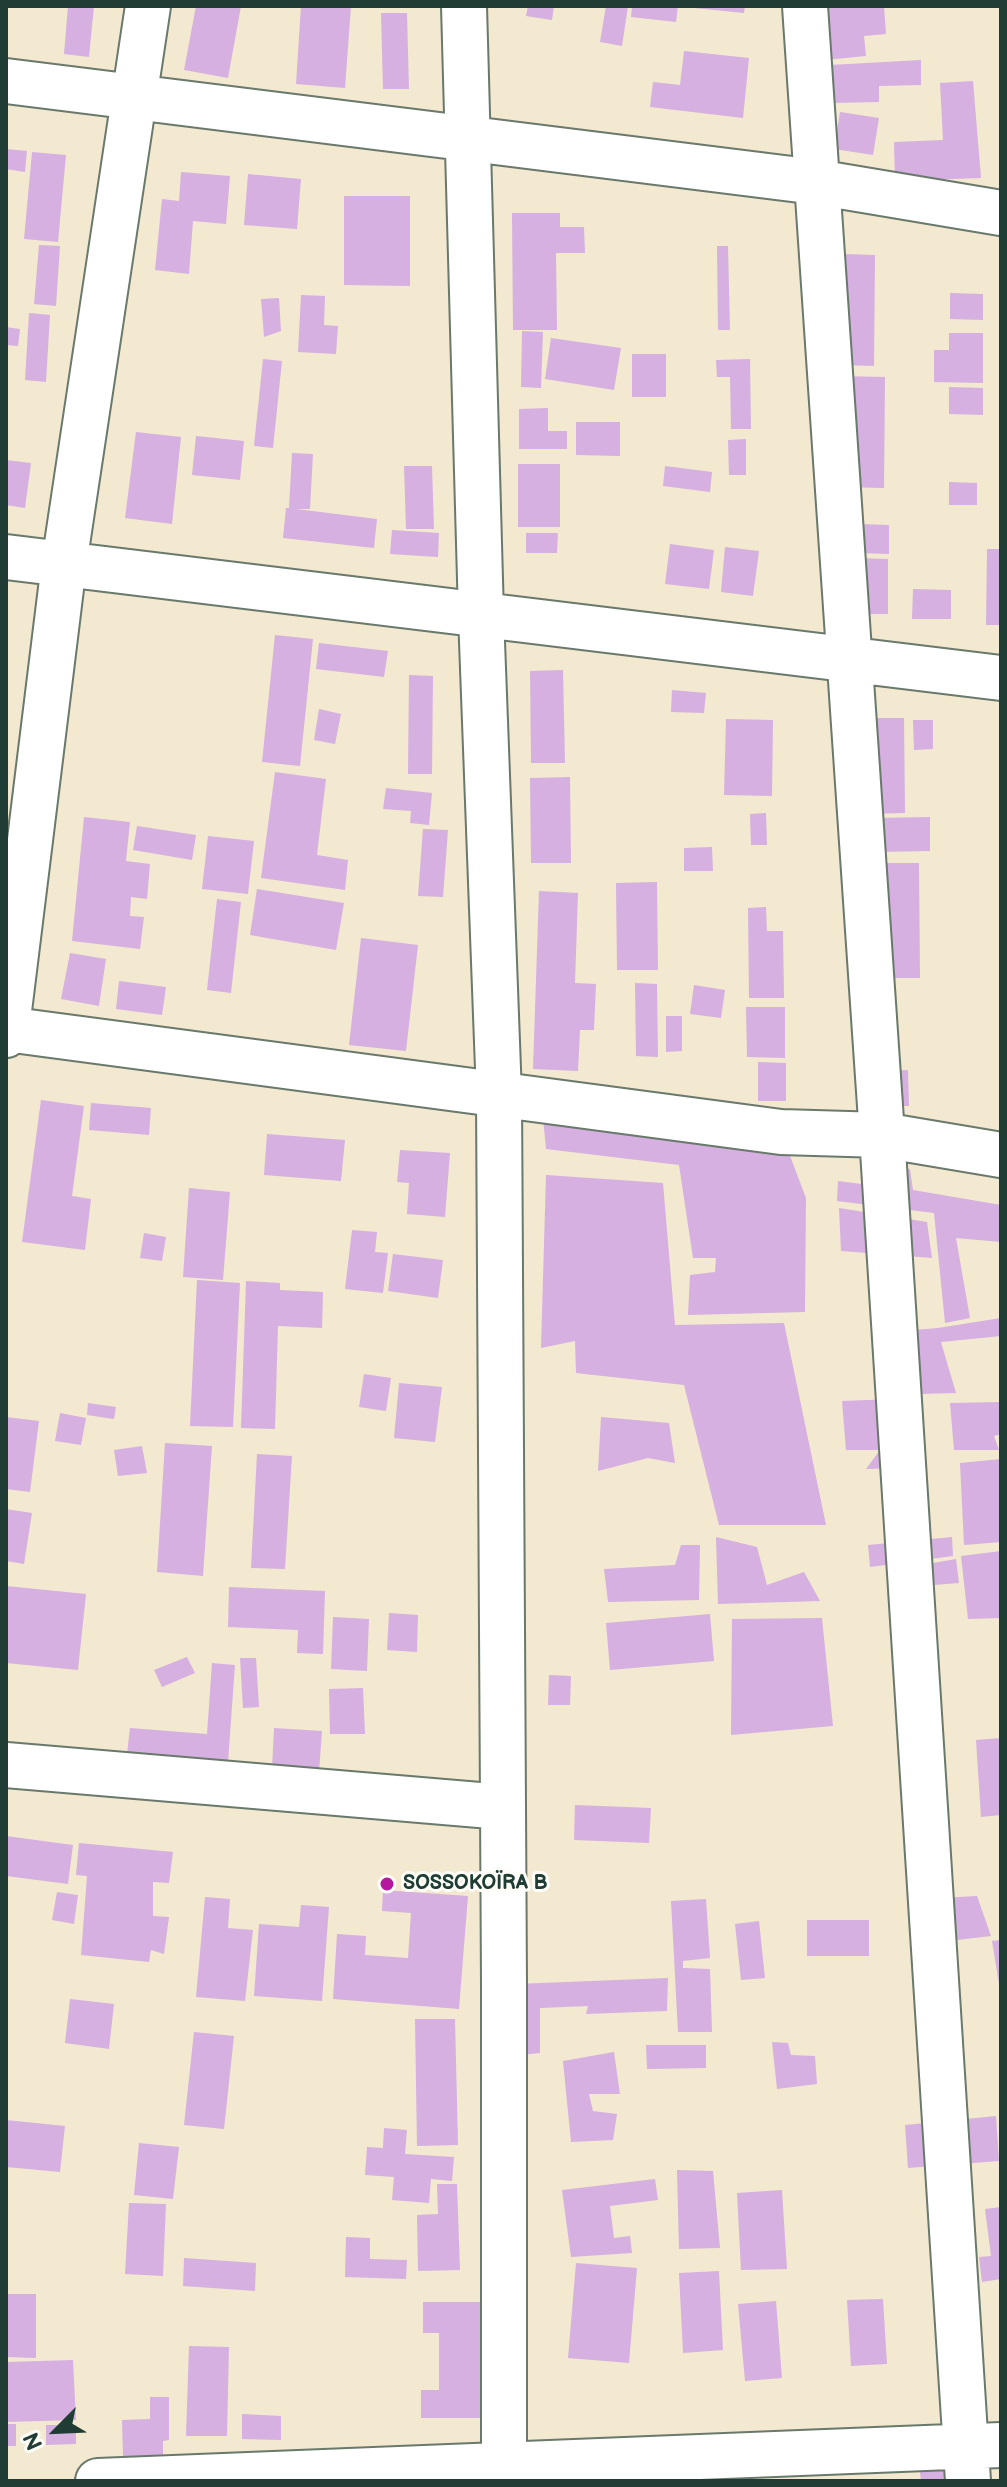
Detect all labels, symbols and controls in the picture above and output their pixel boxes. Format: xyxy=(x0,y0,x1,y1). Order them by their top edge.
place label: SOSSOKOÏRA B xyxy=(403,1872,547,1896)
marker: SOSSOKOÏRA B xyxy=(378,1875,396,1893)
north arrow xyxy=(16,2391,96,2471)
text: N xyxy=(18,2428,49,2454)

